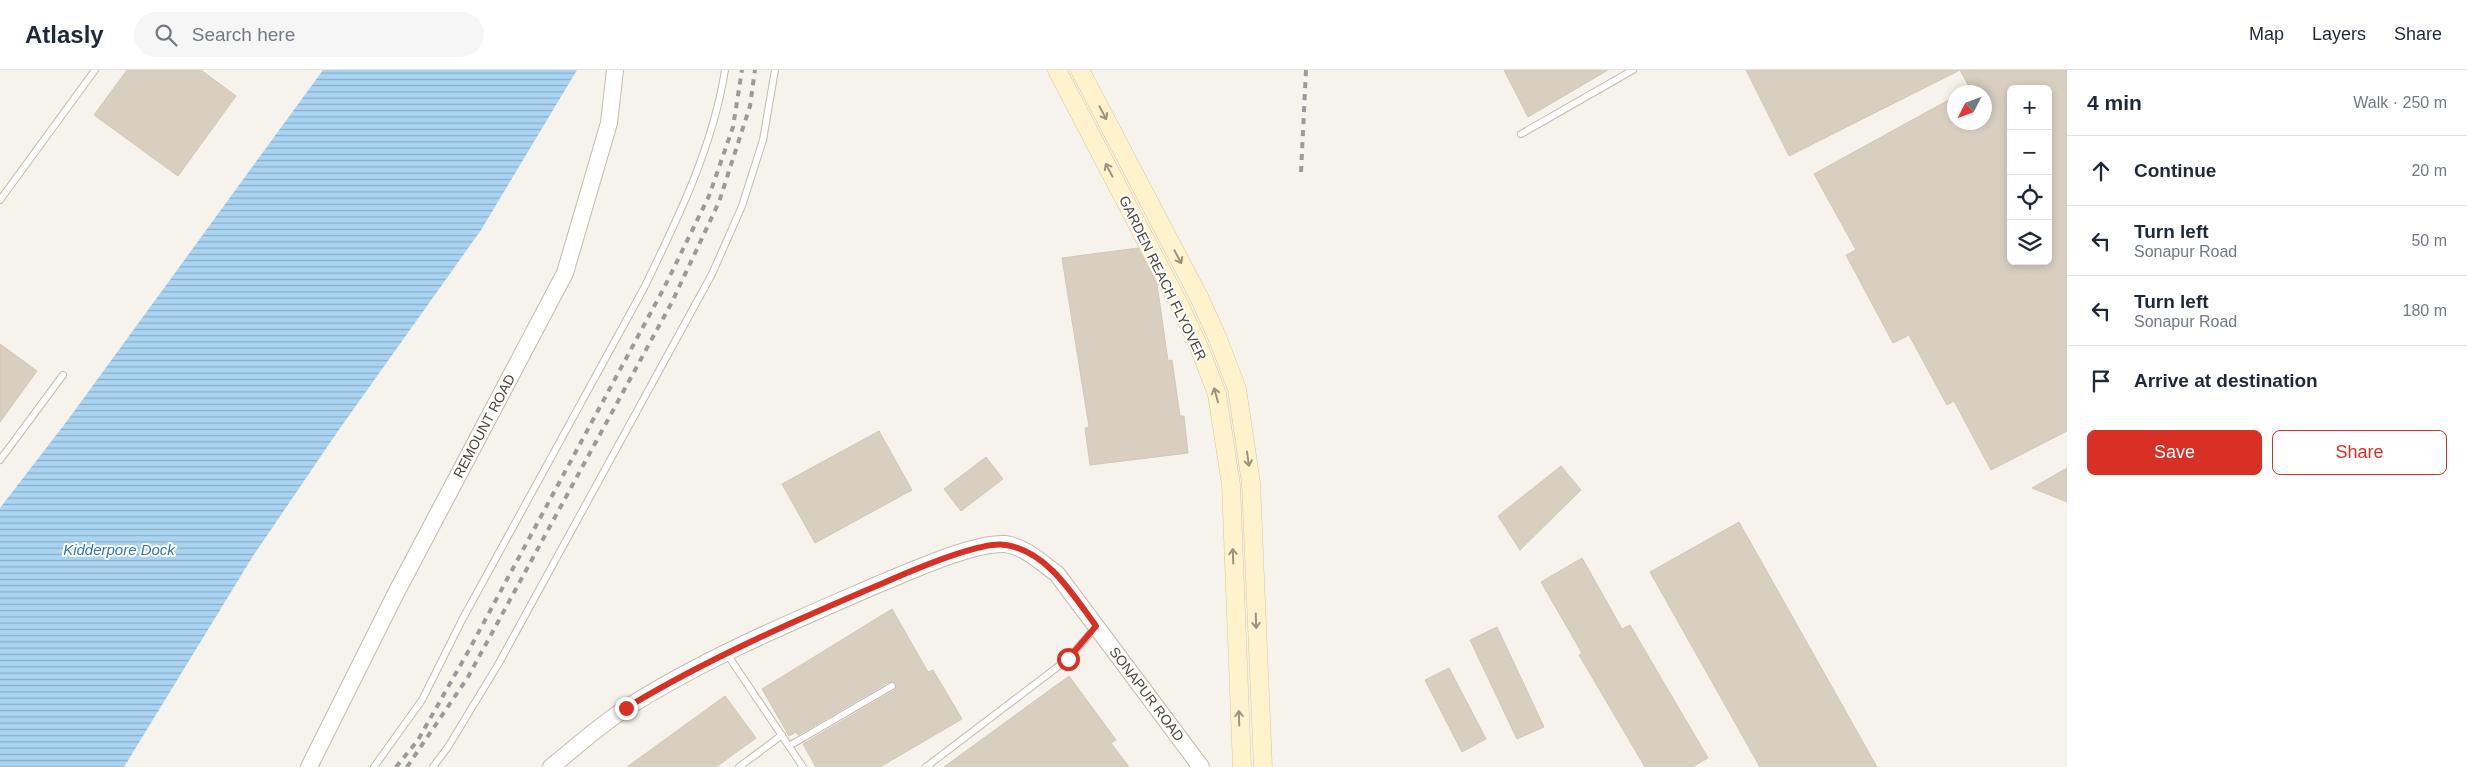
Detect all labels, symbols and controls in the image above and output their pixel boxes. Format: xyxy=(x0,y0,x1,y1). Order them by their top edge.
search box xyxy=(134,12,484,57)
text: Atlasly xyxy=(25,21,104,48)
icon: search xyxy=(152,21,180,49)
text: Search here xyxy=(192,24,295,45)
text: Map xyxy=(2249,24,2284,44)
text: Layers xyxy=(2312,24,2366,44)
text: Share xyxy=(2394,24,2442,44)
north arrow xyxy=(1947,85,1992,130)
map controls xyxy=(2007,85,2052,265)
button: + xyxy=(2007,85,2052,130)
text: 4 min xyxy=(2087,91,2142,114)
text: Walk · 250 m xyxy=(2353,94,2447,111)
one-way arrow xyxy=(1099,105,1108,120)
button: − xyxy=(2007,130,2052,175)
icon: ahead xyxy=(2087,157,2115,185)
text: Continue xyxy=(2134,160,2216,181)
one-way arrow xyxy=(1104,162,1114,177)
text: 20 m xyxy=(2411,162,2447,179)
button: locate xyxy=(2007,175,2052,220)
street label: GARDEN REACH FLYOVER xyxy=(1116,193,1210,363)
button: layers xyxy=(2007,220,2052,265)
text: Turn left xyxy=(2134,221,2209,242)
icon: left xyxy=(2087,227,2115,255)
text: 50 m xyxy=(2411,232,2447,249)
text: Sonapur Road xyxy=(2134,243,2237,260)
one-way arrow xyxy=(1174,249,1183,264)
text: Turn left xyxy=(2134,291,2209,312)
icon: left xyxy=(2087,297,2115,325)
text: 180 m xyxy=(2403,302,2447,319)
text: Sonapur Road xyxy=(2134,313,2237,330)
icon: arrive xyxy=(2087,367,2115,395)
text: Arrive at destination xyxy=(2134,370,2318,391)
street label: REMOUNT ROAD xyxy=(450,372,518,480)
one-way arrow xyxy=(1211,387,1220,403)
button: Save xyxy=(2087,430,2262,475)
button: Share xyxy=(2272,430,2447,475)
one-way arrow xyxy=(1243,450,1253,466)
water label: Kidderpore Dock xyxy=(63,541,176,558)
one-way arrow xyxy=(1229,548,1238,564)
one-way arrow xyxy=(1252,613,1261,629)
street label: SONAPUR ROAD xyxy=(1106,644,1188,744)
route start xyxy=(1057,648,1080,671)
route end xyxy=(615,697,638,720)
one-way arrow xyxy=(1234,711,1244,727)

